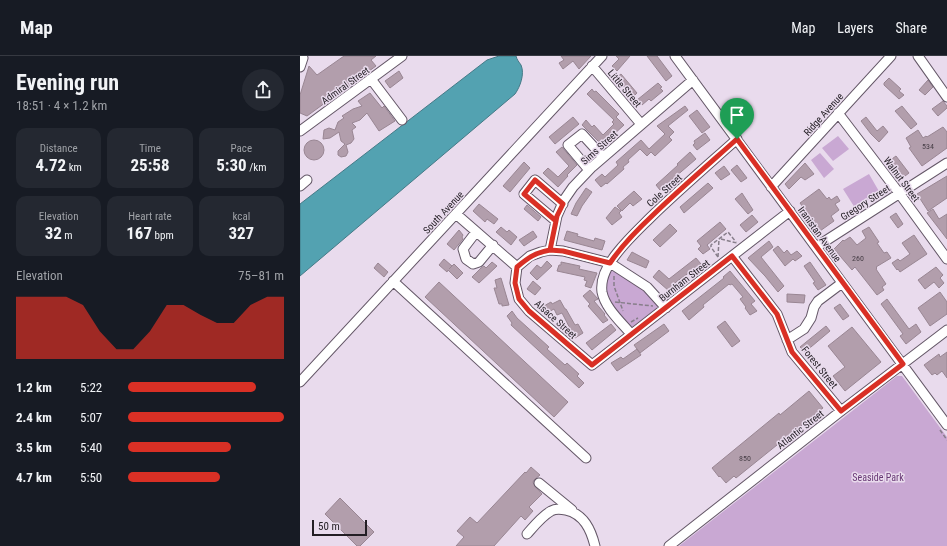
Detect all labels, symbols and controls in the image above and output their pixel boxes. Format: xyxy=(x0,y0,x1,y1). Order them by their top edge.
text: Map xyxy=(20,16,53,39)
text: Map xyxy=(791,20,815,36)
text: Layers xyxy=(837,20,874,36)
text: Share xyxy=(896,20,927,36)
street label: Admiral Street xyxy=(319,64,371,106)
street label: Little Street xyxy=(606,67,644,109)
button: share xyxy=(242,69,284,111)
text: Evening run xyxy=(16,70,119,95)
street label: Ridge Avenue xyxy=(801,91,845,138)
text: 18:51 · 4 × 1.2 km xyxy=(16,98,107,113)
pin xyxy=(720,98,754,139)
icon: arrive xyxy=(726,104,748,126)
street label: Sims Street xyxy=(579,128,620,167)
text: Distance xyxy=(40,142,78,155)
text: Time xyxy=(139,142,161,155)
text: Pace xyxy=(231,142,252,155)
house number: 534 xyxy=(922,142,934,151)
text: 4.72 xyxy=(35,155,66,175)
text: 25:58 xyxy=(130,155,170,175)
text: 5:30 xyxy=(216,155,247,175)
street label: Walnut Street xyxy=(881,155,922,204)
text: km xyxy=(66,161,82,174)
text: /km xyxy=(247,161,266,174)
street label: Cole Street xyxy=(645,172,684,209)
street label: Gregory Street xyxy=(839,182,892,222)
street label: South Avenue xyxy=(421,189,466,236)
street label: Iranistan Avenue xyxy=(796,205,843,264)
text: Elevation xyxy=(39,210,78,223)
text: Heart rate xyxy=(128,210,172,223)
text: kcal xyxy=(232,210,250,223)
text: 32 xyxy=(45,223,62,243)
text: 167 xyxy=(126,223,152,243)
text: 327 xyxy=(228,223,254,243)
text: m xyxy=(62,229,73,242)
text: bpm xyxy=(152,229,174,242)
house number: 260 xyxy=(852,254,864,263)
street label: Burnham Street xyxy=(657,257,712,304)
text: Elevation xyxy=(16,268,63,283)
text: 75–81 m xyxy=(238,268,284,283)
street label: Alsace Street xyxy=(532,298,579,341)
street label: Forest Street xyxy=(799,344,840,390)
text: 1.2 km xyxy=(16,380,52,395)
text: 5:22 xyxy=(80,380,102,395)
street label: Atlantic Street xyxy=(775,408,826,451)
text: 2.4 km xyxy=(16,410,52,425)
text: 5:07 xyxy=(80,410,102,425)
text: 3.5 km xyxy=(16,440,52,455)
text: 5:40 xyxy=(80,440,102,455)
house number: 850 xyxy=(739,454,751,463)
text: 4.7 km xyxy=(16,470,52,485)
text: 5:50 xyxy=(80,470,102,485)
park label: Seaside Park xyxy=(852,472,904,483)
scale bar xyxy=(312,518,367,537)
text: 50 m xyxy=(318,520,340,533)

